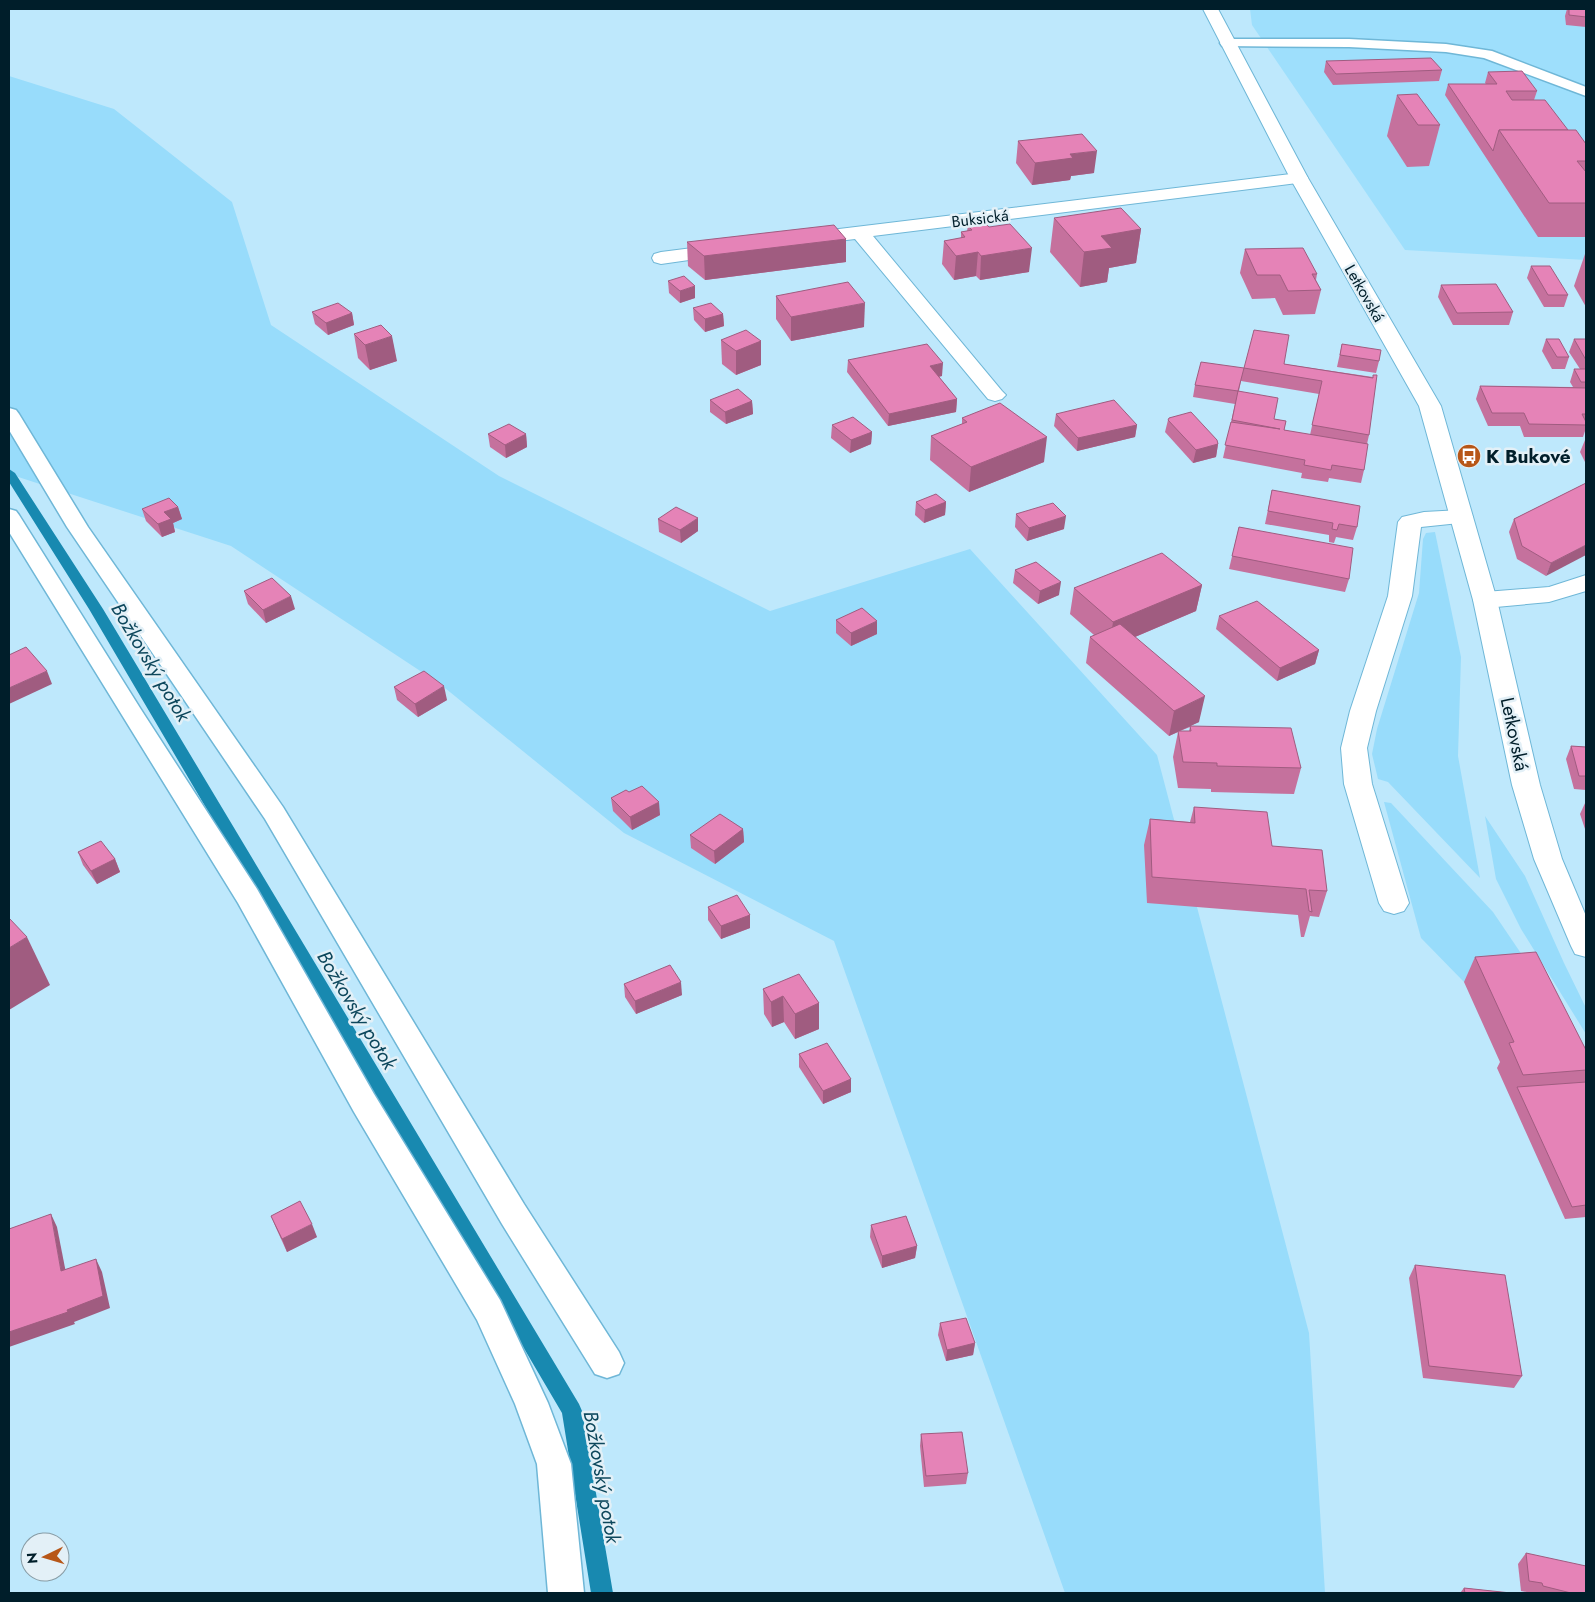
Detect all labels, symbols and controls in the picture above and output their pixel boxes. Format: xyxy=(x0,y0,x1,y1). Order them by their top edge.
street label: Buksická xyxy=(950,204,1010,233)
street label: Letkovská xyxy=(1339,260,1390,326)
bus stop icon: K Bukové xyxy=(1456,443,1482,469)
place label: K Bukové xyxy=(1486,443,1571,470)
water label: Božkovský potok xyxy=(104,597,198,728)
street label: Letkovská xyxy=(1494,695,1535,773)
water label: Božkovský potok xyxy=(310,945,404,1076)
water label: Božkovský potok xyxy=(576,1409,628,1547)
north arrow xyxy=(20,1532,70,1582)
text: N xyxy=(22,1552,42,1565)

